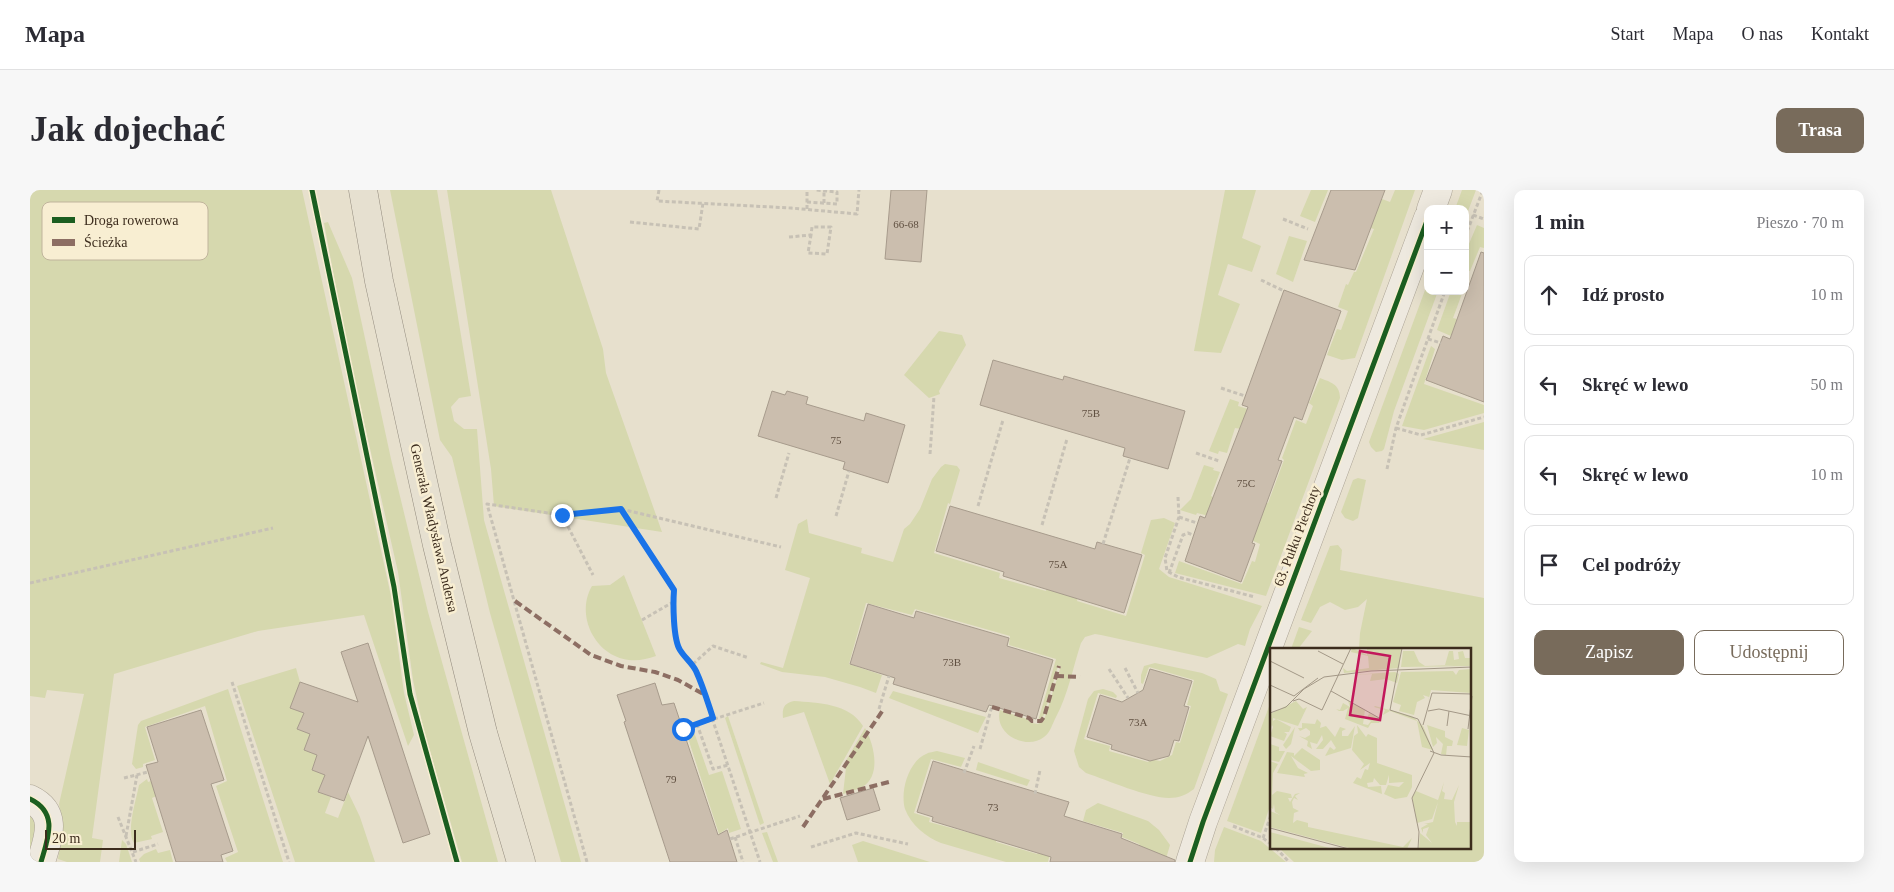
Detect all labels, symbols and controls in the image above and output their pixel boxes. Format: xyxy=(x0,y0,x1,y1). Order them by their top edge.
text: Mapa xyxy=(25,21,85,47)
text: Start xyxy=(1611,24,1645,44)
text: Mapa xyxy=(1673,24,1714,44)
text: O nas xyxy=(1742,24,1783,44)
text: Kontakt xyxy=(1811,24,1869,44)
button: Trasa xyxy=(1776,108,1864,153)
text: Jak dojechać xyxy=(30,110,225,149)
legend xyxy=(42,202,208,260)
map controls xyxy=(1424,205,1469,295)
button: + xyxy=(1424,205,1469,250)
text: 1 min xyxy=(1534,210,1585,234)
text: Droga rowerowa xyxy=(84,213,179,228)
text: Pieszo · 70 m xyxy=(1756,214,1844,231)
house number: 66-68 xyxy=(893,218,919,230)
text: Ścieżka xyxy=(84,234,128,250)
button: − xyxy=(1424,250,1469,295)
icon: ahead xyxy=(1535,281,1563,309)
text: Idź prosto xyxy=(1582,284,1665,305)
text: 10 m xyxy=(1811,286,1843,303)
icon: left xyxy=(1535,371,1563,399)
text: Skręć w lewo xyxy=(1582,374,1689,395)
text: 50 m xyxy=(1811,376,1843,393)
house number: 75B xyxy=(1082,407,1100,419)
house number: 75 xyxy=(831,434,842,446)
street label: Generała Władysława Andersa xyxy=(407,442,461,614)
icon: left xyxy=(1535,461,1563,489)
text: Skręć w lewo xyxy=(1582,464,1689,485)
text: 10 m xyxy=(1811,466,1843,483)
house number: 75C xyxy=(1237,477,1255,489)
street label: 63. Pułku Piechoty xyxy=(1271,484,1323,588)
route end xyxy=(551,504,574,527)
icon: arrive xyxy=(1535,551,1563,579)
text: Cel podróży xyxy=(1582,554,1681,575)
house number: 75A xyxy=(1049,558,1068,570)
button: Zapisz xyxy=(1534,630,1684,675)
button: Udostępnij xyxy=(1694,630,1844,675)
inset map xyxy=(1270,648,1472,850)
house number: 73B xyxy=(943,656,961,668)
house number: 73A xyxy=(1129,716,1148,728)
route start xyxy=(672,718,695,741)
house number: 79 xyxy=(666,773,677,785)
house number: 73 xyxy=(988,801,999,813)
scale bar xyxy=(45,827,136,850)
text: 20 m xyxy=(52,831,80,846)

